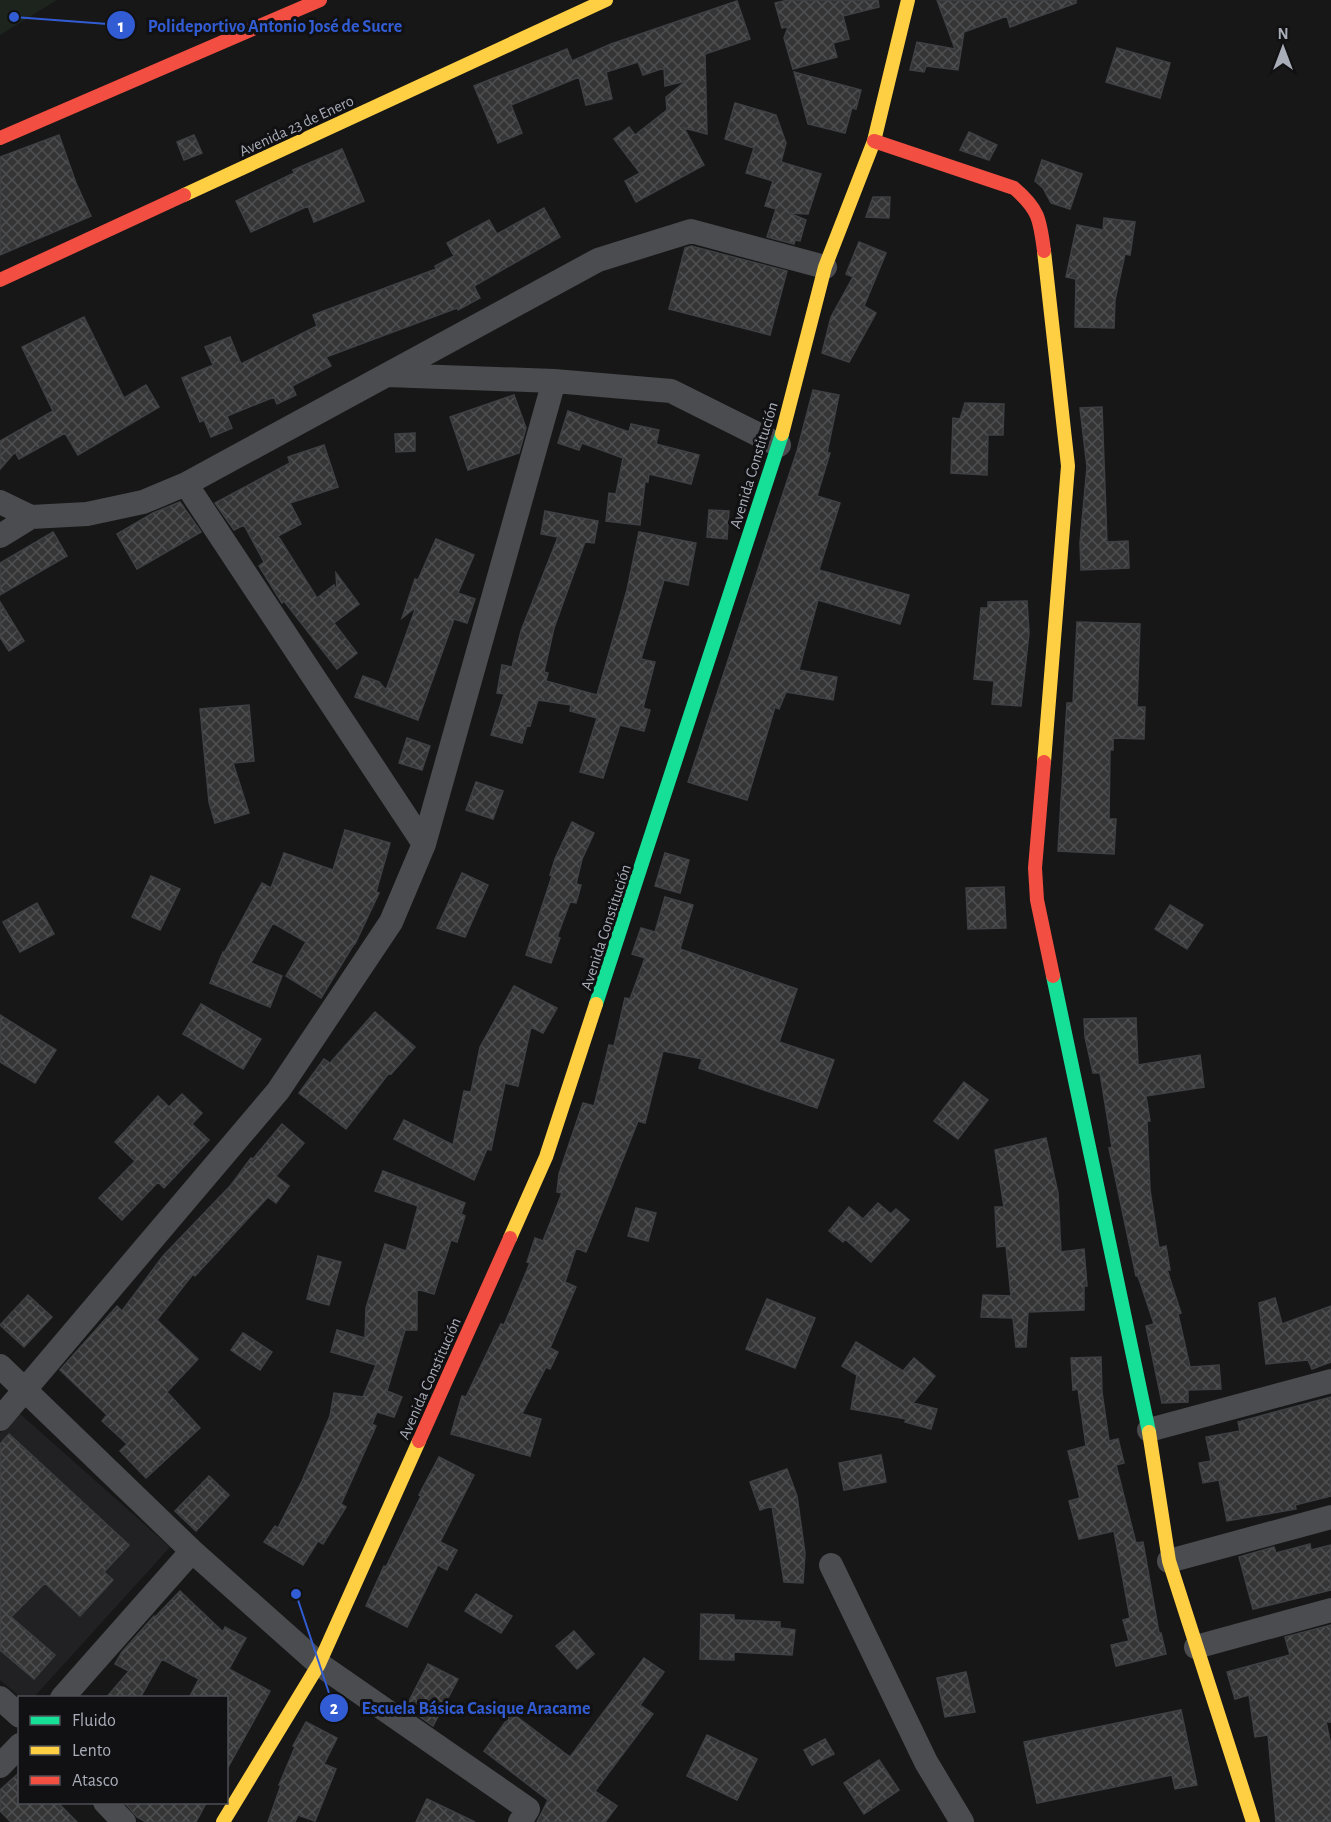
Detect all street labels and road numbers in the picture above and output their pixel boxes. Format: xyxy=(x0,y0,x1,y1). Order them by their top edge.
street label: Avenida 23 de Enero xyxy=(237,92,356,159)
street label: Avenida Constitución xyxy=(727,400,781,530)
street label: Avenida Constitución xyxy=(578,862,634,992)
street label: Avenida Constitución xyxy=(396,1315,464,1442)

